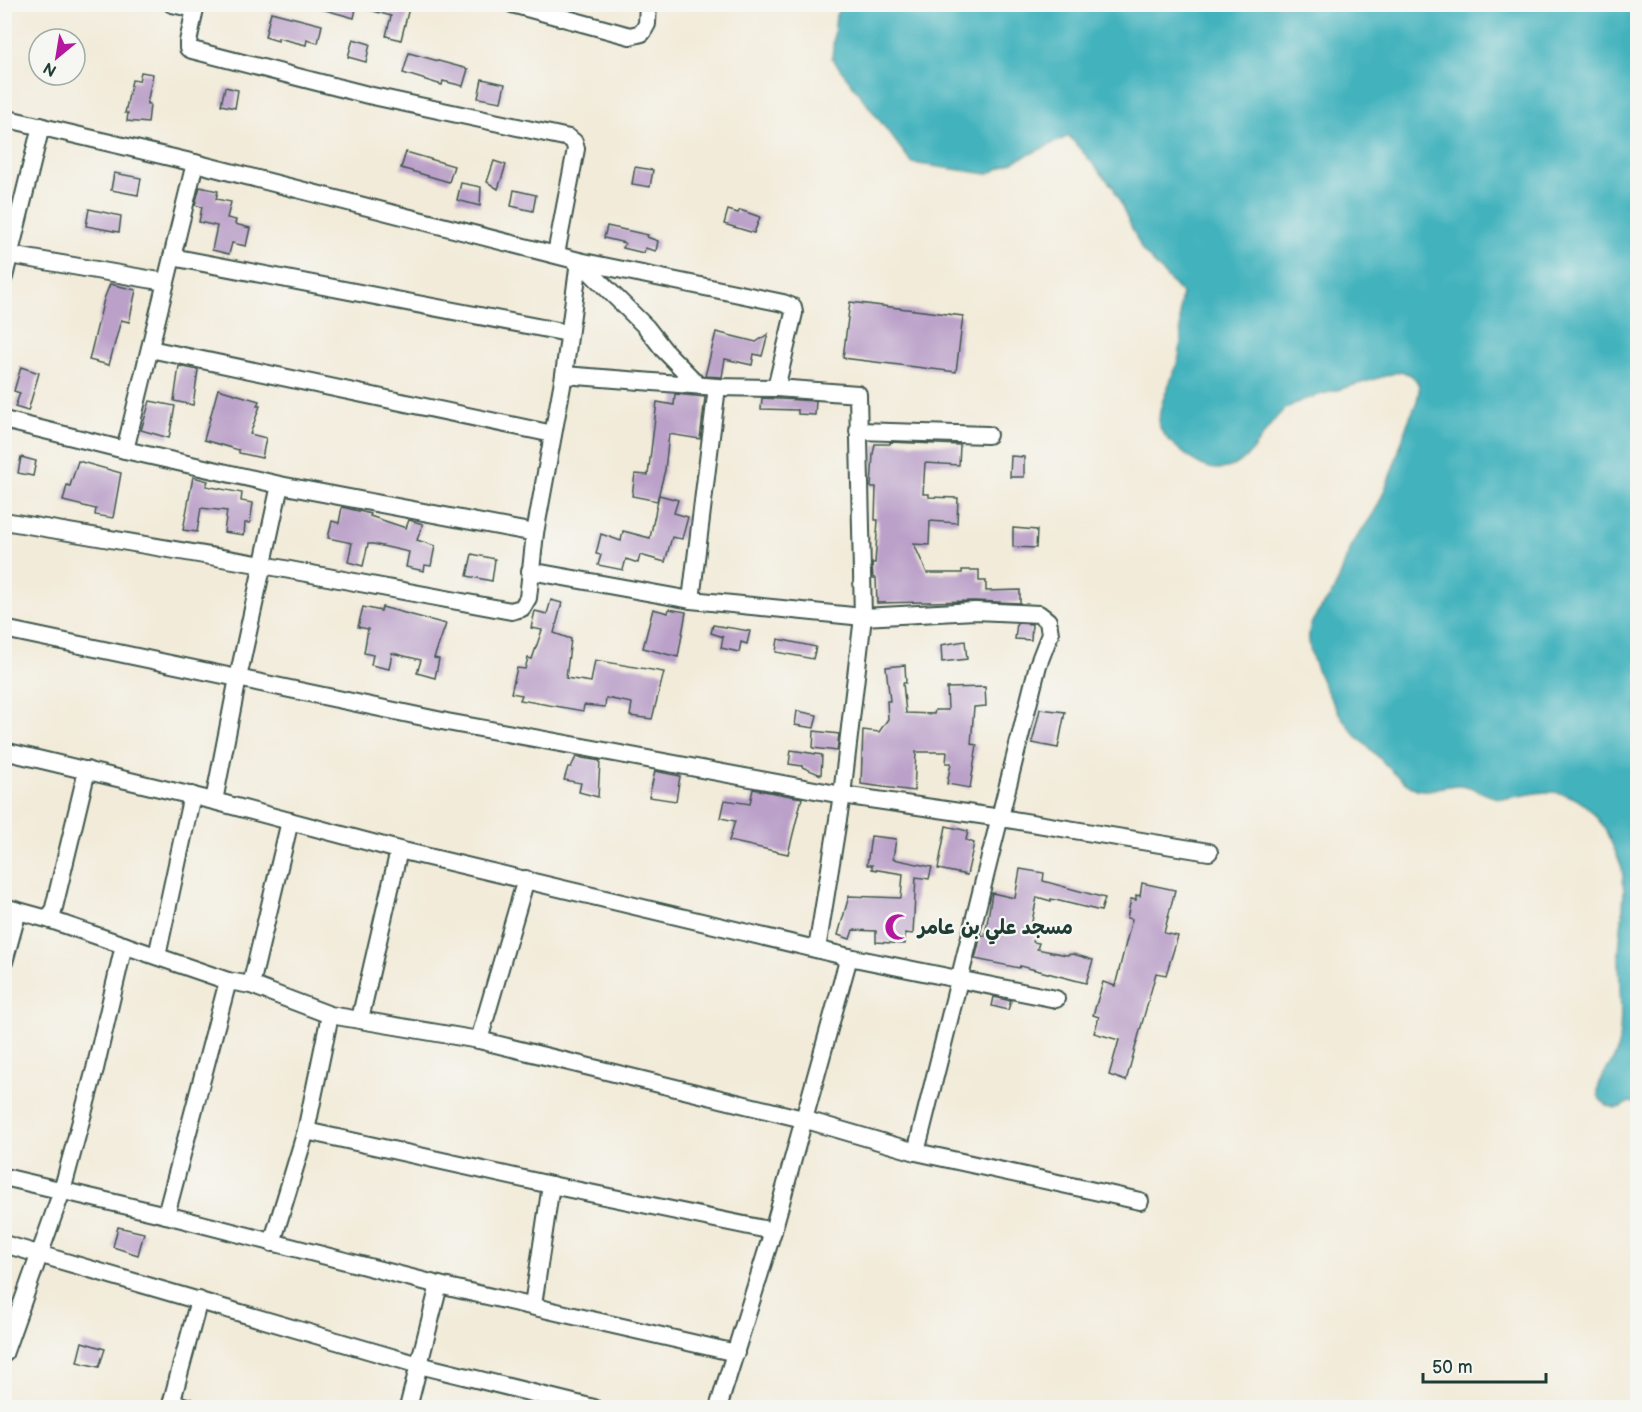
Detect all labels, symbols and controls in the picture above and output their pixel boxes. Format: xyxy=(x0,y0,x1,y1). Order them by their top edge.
north arrow xyxy=(27,27,87,87)
text: N xyxy=(40,57,60,80)
mosque icon: مسجد علي بن عامر xyxy=(883,912,913,942)
place label: مسجد علي بن عامر xyxy=(916,916,1073,945)
scale bar xyxy=(1423,1346,1546,1384)
text: 50 m xyxy=(1432,1357,1473,1378)

